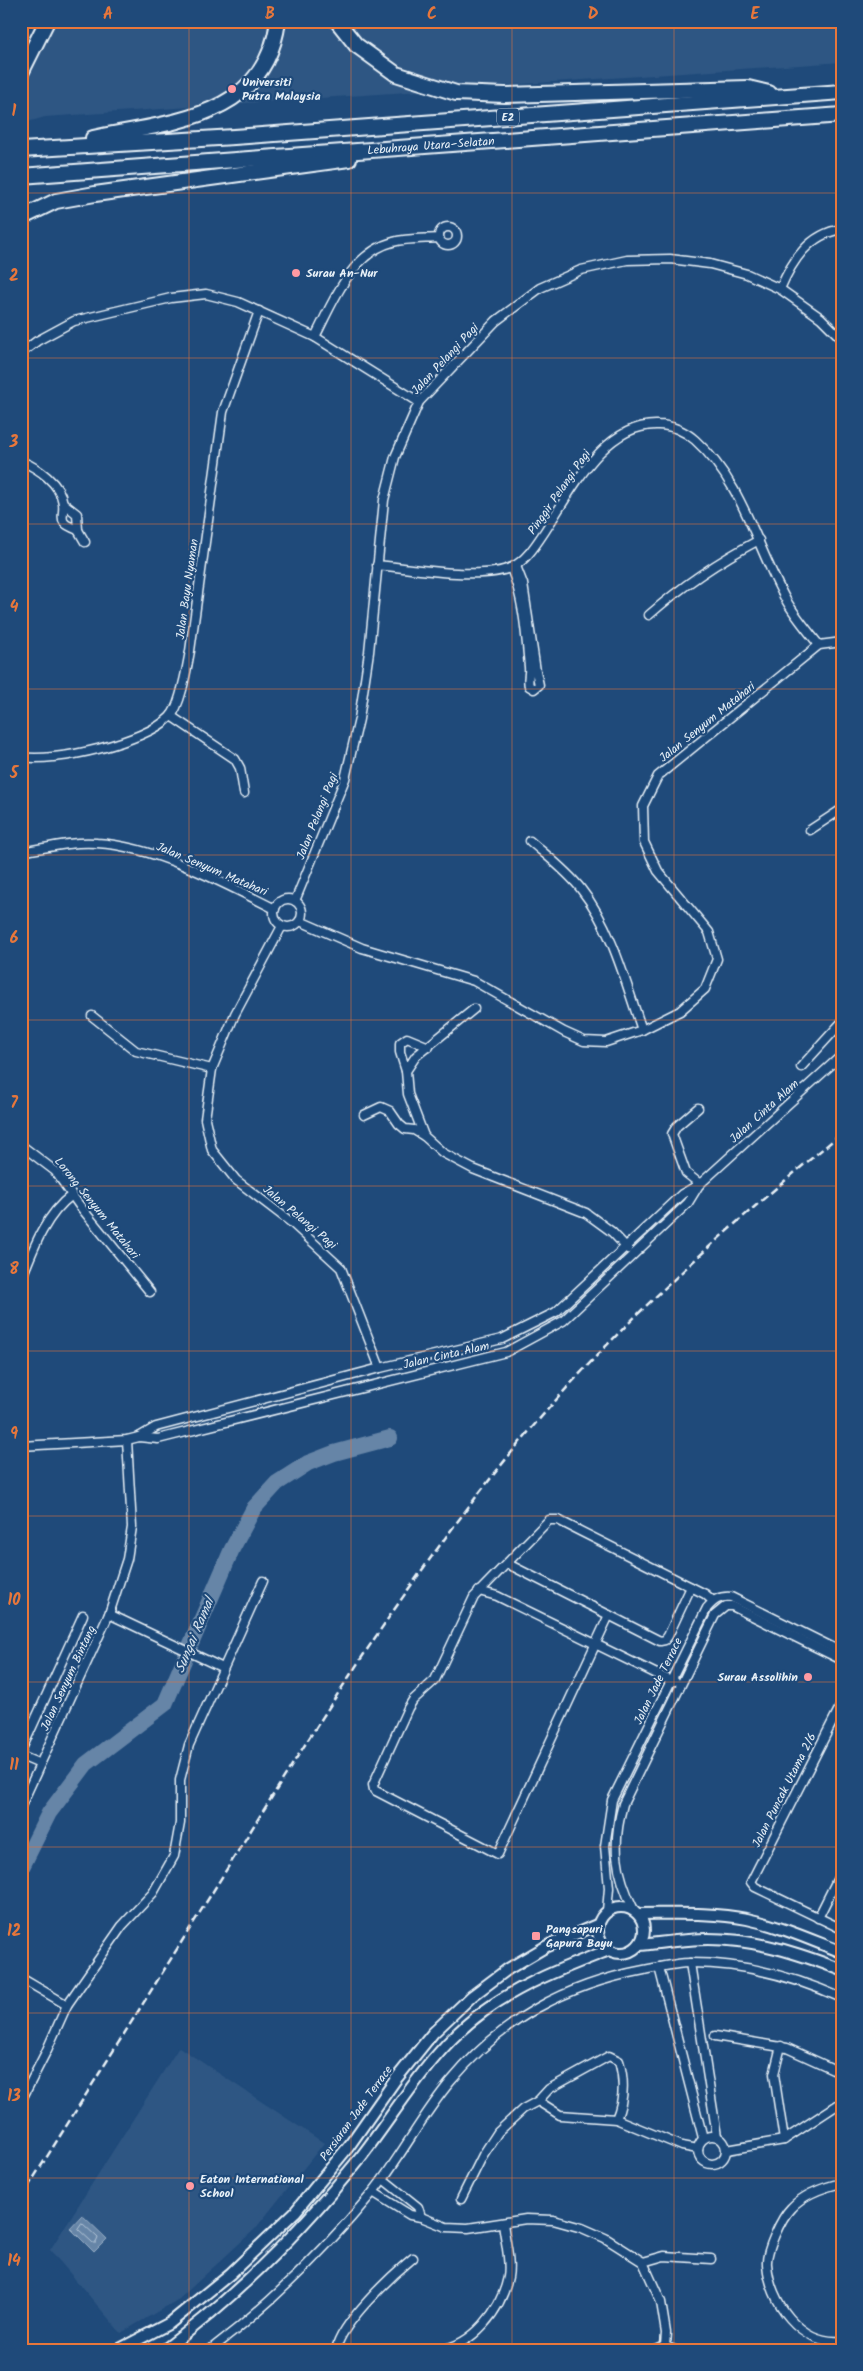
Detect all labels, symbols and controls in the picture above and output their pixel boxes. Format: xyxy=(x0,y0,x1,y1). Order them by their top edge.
text: A xyxy=(103,2,113,27)
text: B xyxy=(265,2,275,27)
text: C xyxy=(427,2,437,27)
text: D xyxy=(588,2,599,27)
text: E xyxy=(751,2,761,27)
place label: Universiti Putra Malaysia xyxy=(242,73,321,106)
marker: Universiti Putra Malaysia xyxy=(226,83,238,95)
text: 1 xyxy=(12,99,17,124)
road number: E2 xyxy=(497,108,519,125)
street label: Lebuhraya Utara–Selatan xyxy=(367,132,495,160)
text: 2 xyxy=(9,264,19,289)
place label: Surau An-Nur xyxy=(306,264,378,283)
marker: Surau An-Nur xyxy=(290,267,302,279)
street label: Jalan Pelangi Pagi xyxy=(407,318,484,399)
text: 3 xyxy=(9,430,19,455)
street label: Pinggir Pelangi Pagi xyxy=(523,445,596,539)
street label: Jalan Bayu Nyaman xyxy=(171,538,204,641)
text: 4 xyxy=(10,595,19,620)
street label: Jalan Senyum Matahari xyxy=(655,677,760,767)
text: 5 xyxy=(9,761,20,786)
street label: Jalan Pelangi Pagi xyxy=(291,769,344,862)
street label: Jalan Senyum Matahari xyxy=(153,837,271,902)
text: 6 xyxy=(10,926,19,951)
street label: Jalan Cinta Alam xyxy=(725,1075,804,1148)
text: 7 xyxy=(10,1091,18,1116)
street label: Lorong Senyum Matahari xyxy=(49,1153,145,1264)
street label: Jalan Pelangi Pagi xyxy=(258,1181,342,1255)
text: 8 xyxy=(9,1257,19,1282)
street label: Jalan Cinta Alam xyxy=(401,1336,492,1375)
text: 9 xyxy=(10,1422,18,1447)
text: 10 xyxy=(7,1588,21,1613)
water label: Sungai Ramal xyxy=(169,1592,222,1676)
street label: Jalan Senyum Bintang xyxy=(36,1622,101,1734)
street label: Jalan Jade Terrace xyxy=(629,1634,688,1728)
place label: Surau Assolihin xyxy=(718,1668,798,1687)
marker: Surau Assolihin xyxy=(802,1671,814,1683)
street label: Jalan Puncak Utama 2/6 xyxy=(747,1730,822,1851)
text: 11 xyxy=(9,1753,19,1778)
text: 12 xyxy=(7,1919,21,1944)
place label: Pangsapuri Gapura Bayu xyxy=(546,1920,613,1953)
marker: Pangsapuri Gapura Bayu xyxy=(530,1930,542,1942)
street label: Persiaran Jade Terrace xyxy=(315,2061,398,2165)
text: 13 xyxy=(7,2084,21,2109)
place label: Eaton International School xyxy=(200,2170,304,2203)
marker: Eaton International School xyxy=(184,2180,196,2192)
text: 14 xyxy=(7,2249,21,2274)

